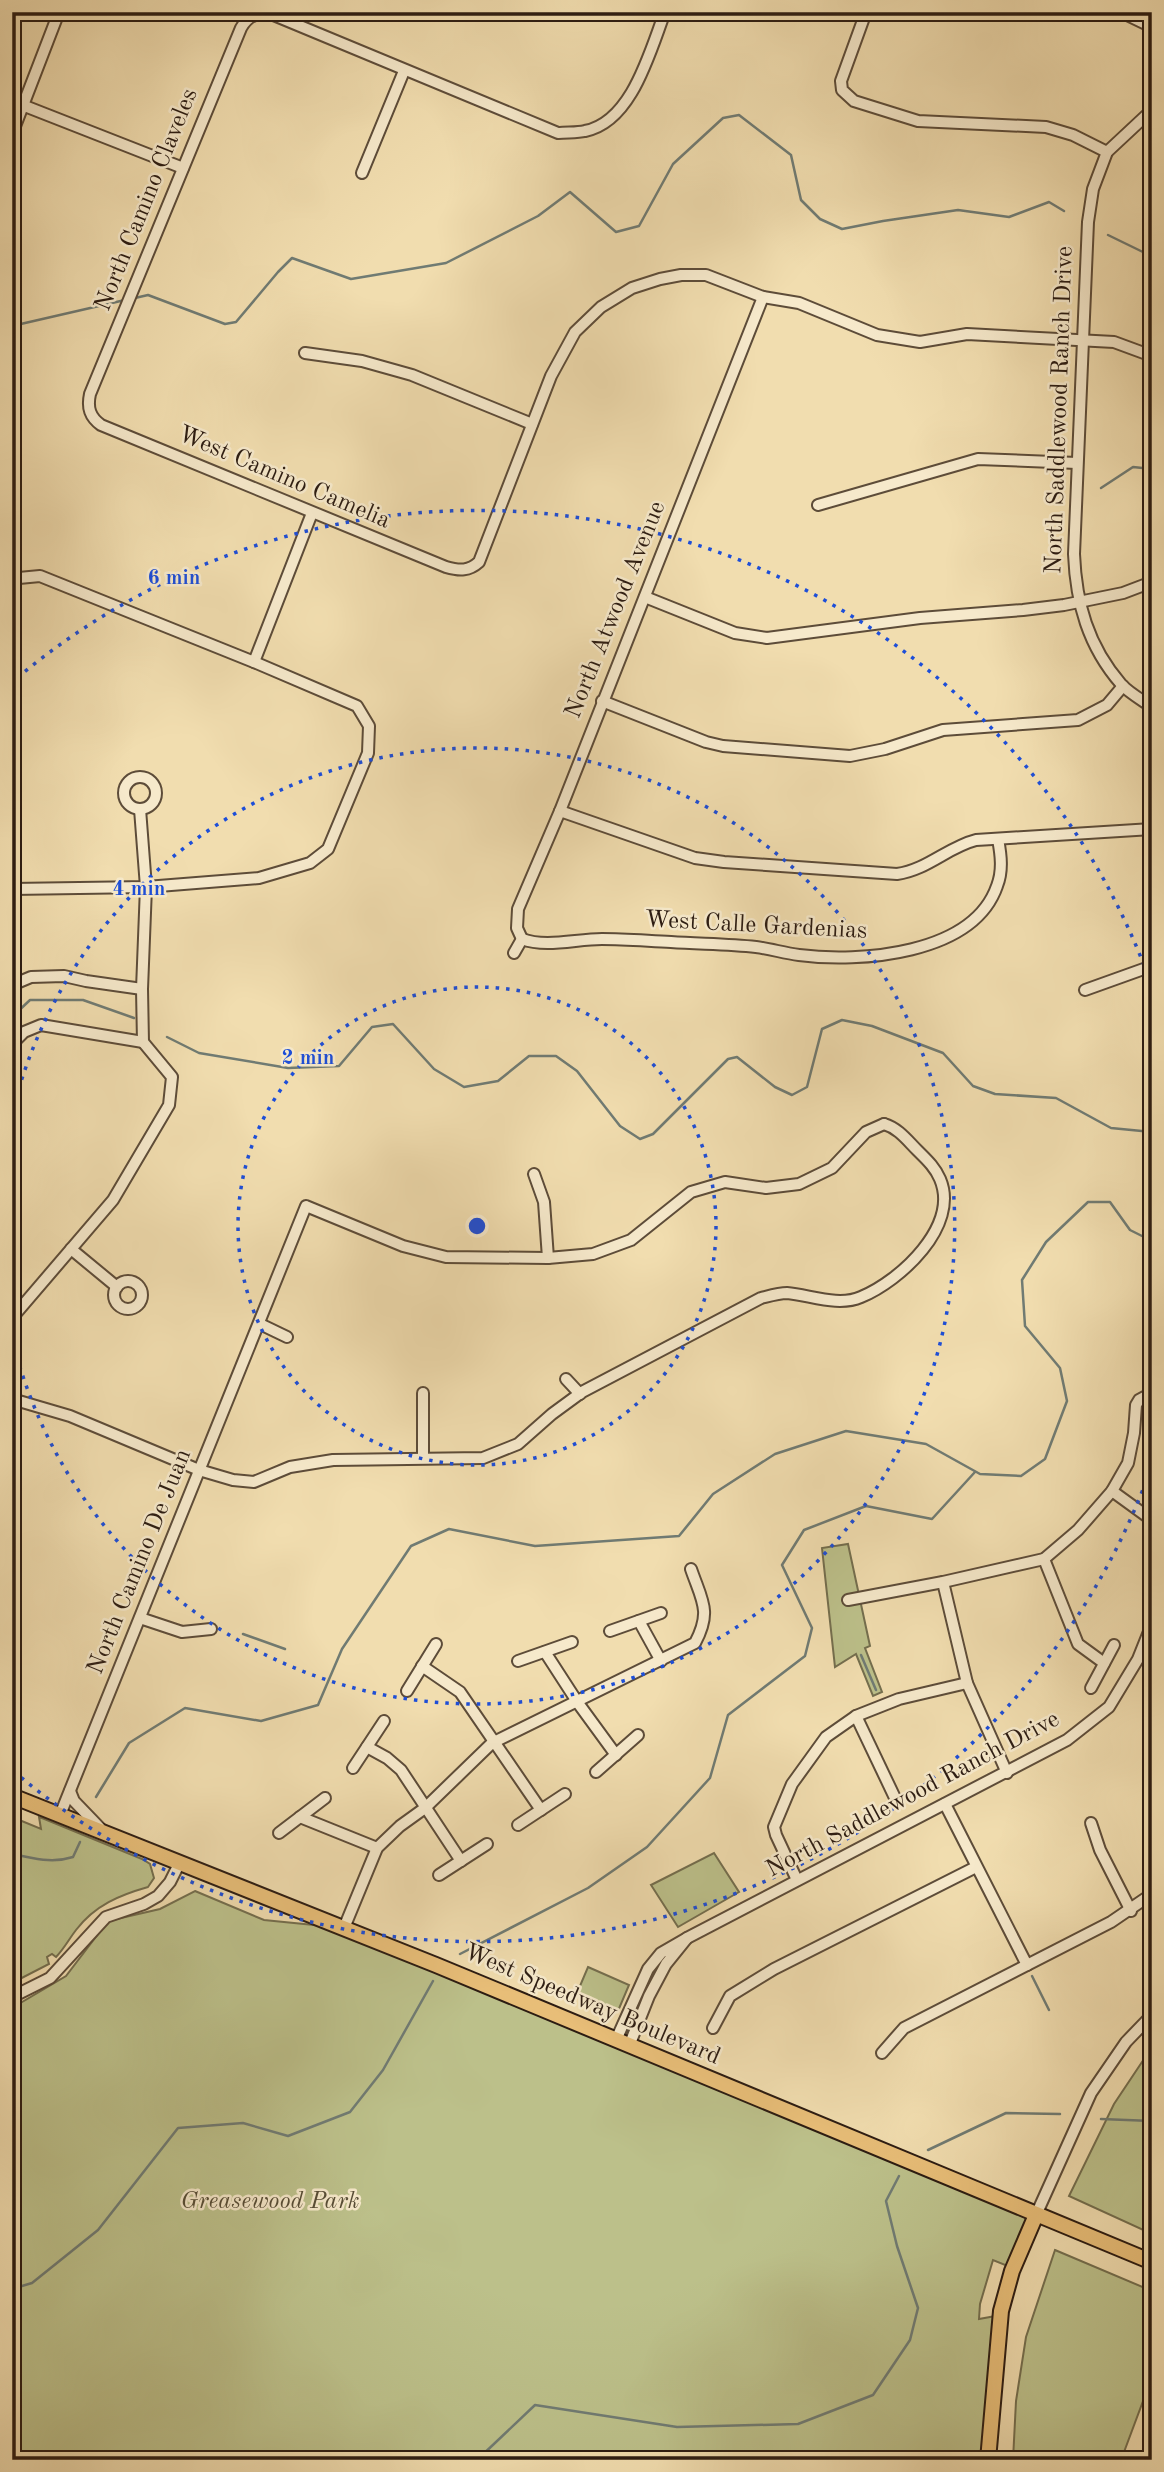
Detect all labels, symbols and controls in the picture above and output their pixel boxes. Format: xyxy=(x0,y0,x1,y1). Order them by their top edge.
street label: North Camino Claveles xyxy=(91,85,203,315)
street label: North Saddlewood Ranch Drive xyxy=(1042,246,1078,574)
street label: West Camino Camelia xyxy=(174,422,394,534)
street label: North Atwood Avenue xyxy=(561,498,671,722)
text: 6 min xyxy=(148,568,200,589)
text: 4 min xyxy=(113,879,165,900)
street label: West Calle Gardenias xyxy=(644,908,868,944)
text: 2 min xyxy=(282,1048,334,1069)
centre of rings xyxy=(465,1214,489,1238)
street label: North Camino De Juan xyxy=(84,1446,196,1678)
street label: North Saddlewood Ranch Drive xyxy=(763,1707,1063,1883)
street label: West Speedway Boulevard xyxy=(460,1940,724,2070)
park label: Greasewood Park xyxy=(180,2190,360,2214)

